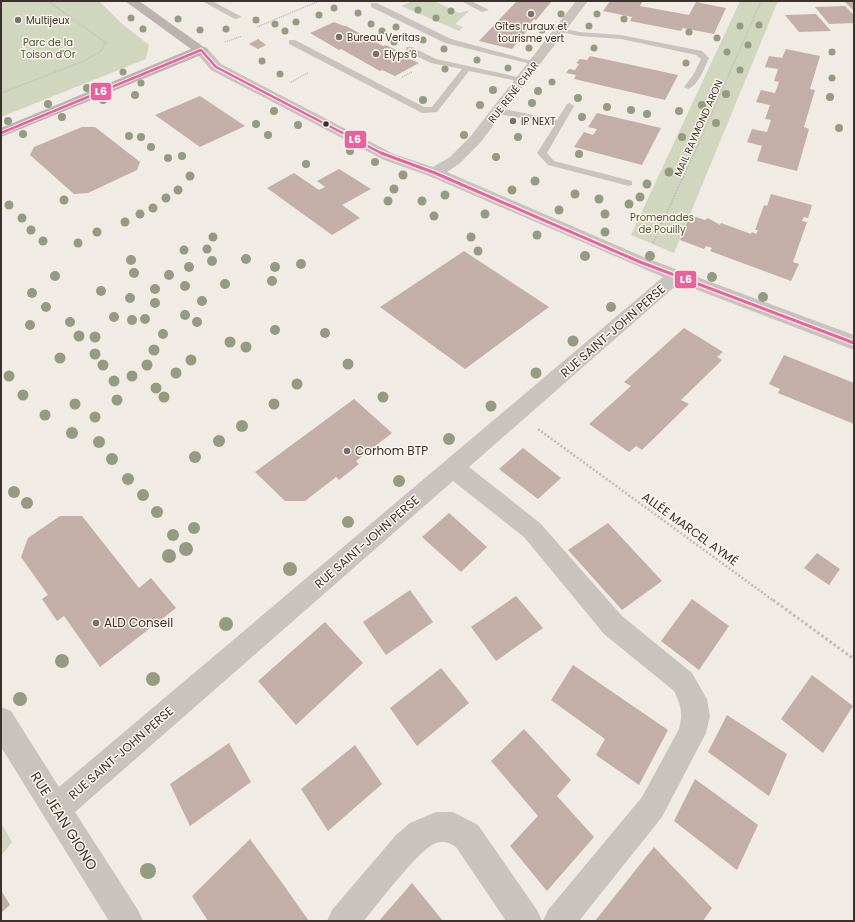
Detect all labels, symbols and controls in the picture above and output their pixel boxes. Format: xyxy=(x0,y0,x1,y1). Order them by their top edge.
marker: Gîtes ruraux et tourisme vert xyxy=(526,9,536,19)
place label: Multijeux xyxy=(26,13,70,28)
marker: Multijeux xyxy=(13,15,23,25)
place label: Gîtes ruraux et tourisme vert xyxy=(495,19,568,46)
place label: Bureau Veritas xyxy=(347,30,420,45)
marker: Bureau Veritas xyxy=(334,32,344,42)
park label: Parc de la Toison d'Or xyxy=(21,35,76,62)
place label: Elyps'6 xyxy=(384,47,417,62)
marker: Elyps'6 xyxy=(371,49,381,59)
street label: RUE RENÉ CHAR xyxy=(485,58,542,126)
street label: MAIL RAYMOND ARON xyxy=(670,77,727,179)
line badge: L6 xyxy=(90,82,112,101)
text: L6 xyxy=(95,83,107,99)
place label: IP NEXT xyxy=(521,114,556,129)
marker: IP NEXT xyxy=(508,116,518,126)
unlabelled marker xyxy=(321,119,331,129)
line badge: L6 xyxy=(344,130,367,149)
text: L6 xyxy=(349,131,361,147)
park label: Promenades de Pouilly xyxy=(630,210,694,237)
line badge: L6 xyxy=(674,270,697,289)
text: L6 xyxy=(680,271,692,287)
street label: RUE SAINT-JOHN PERSE xyxy=(557,280,669,381)
place label: Corhom BTP xyxy=(355,442,428,459)
marker: Corhom BTP xyxy=(342,446,352,456)
street label: ALLÉE MARCEL AYMÉ xyxy=(639,488,742,569)
street label: RUE SAINT-JOHN PERSE xyxy=(311,491,423,592)
place label: ALD Conseil xyxy=(104,614,173,631)
marker: ALD Conseil xyxy=(91,618,101,628)
street label: RUE SAINT-JOHN PERSE xyxy=(65,702,177,803)
street label: RUE JEAN GIONO xyxy=(26,768,102,874)

